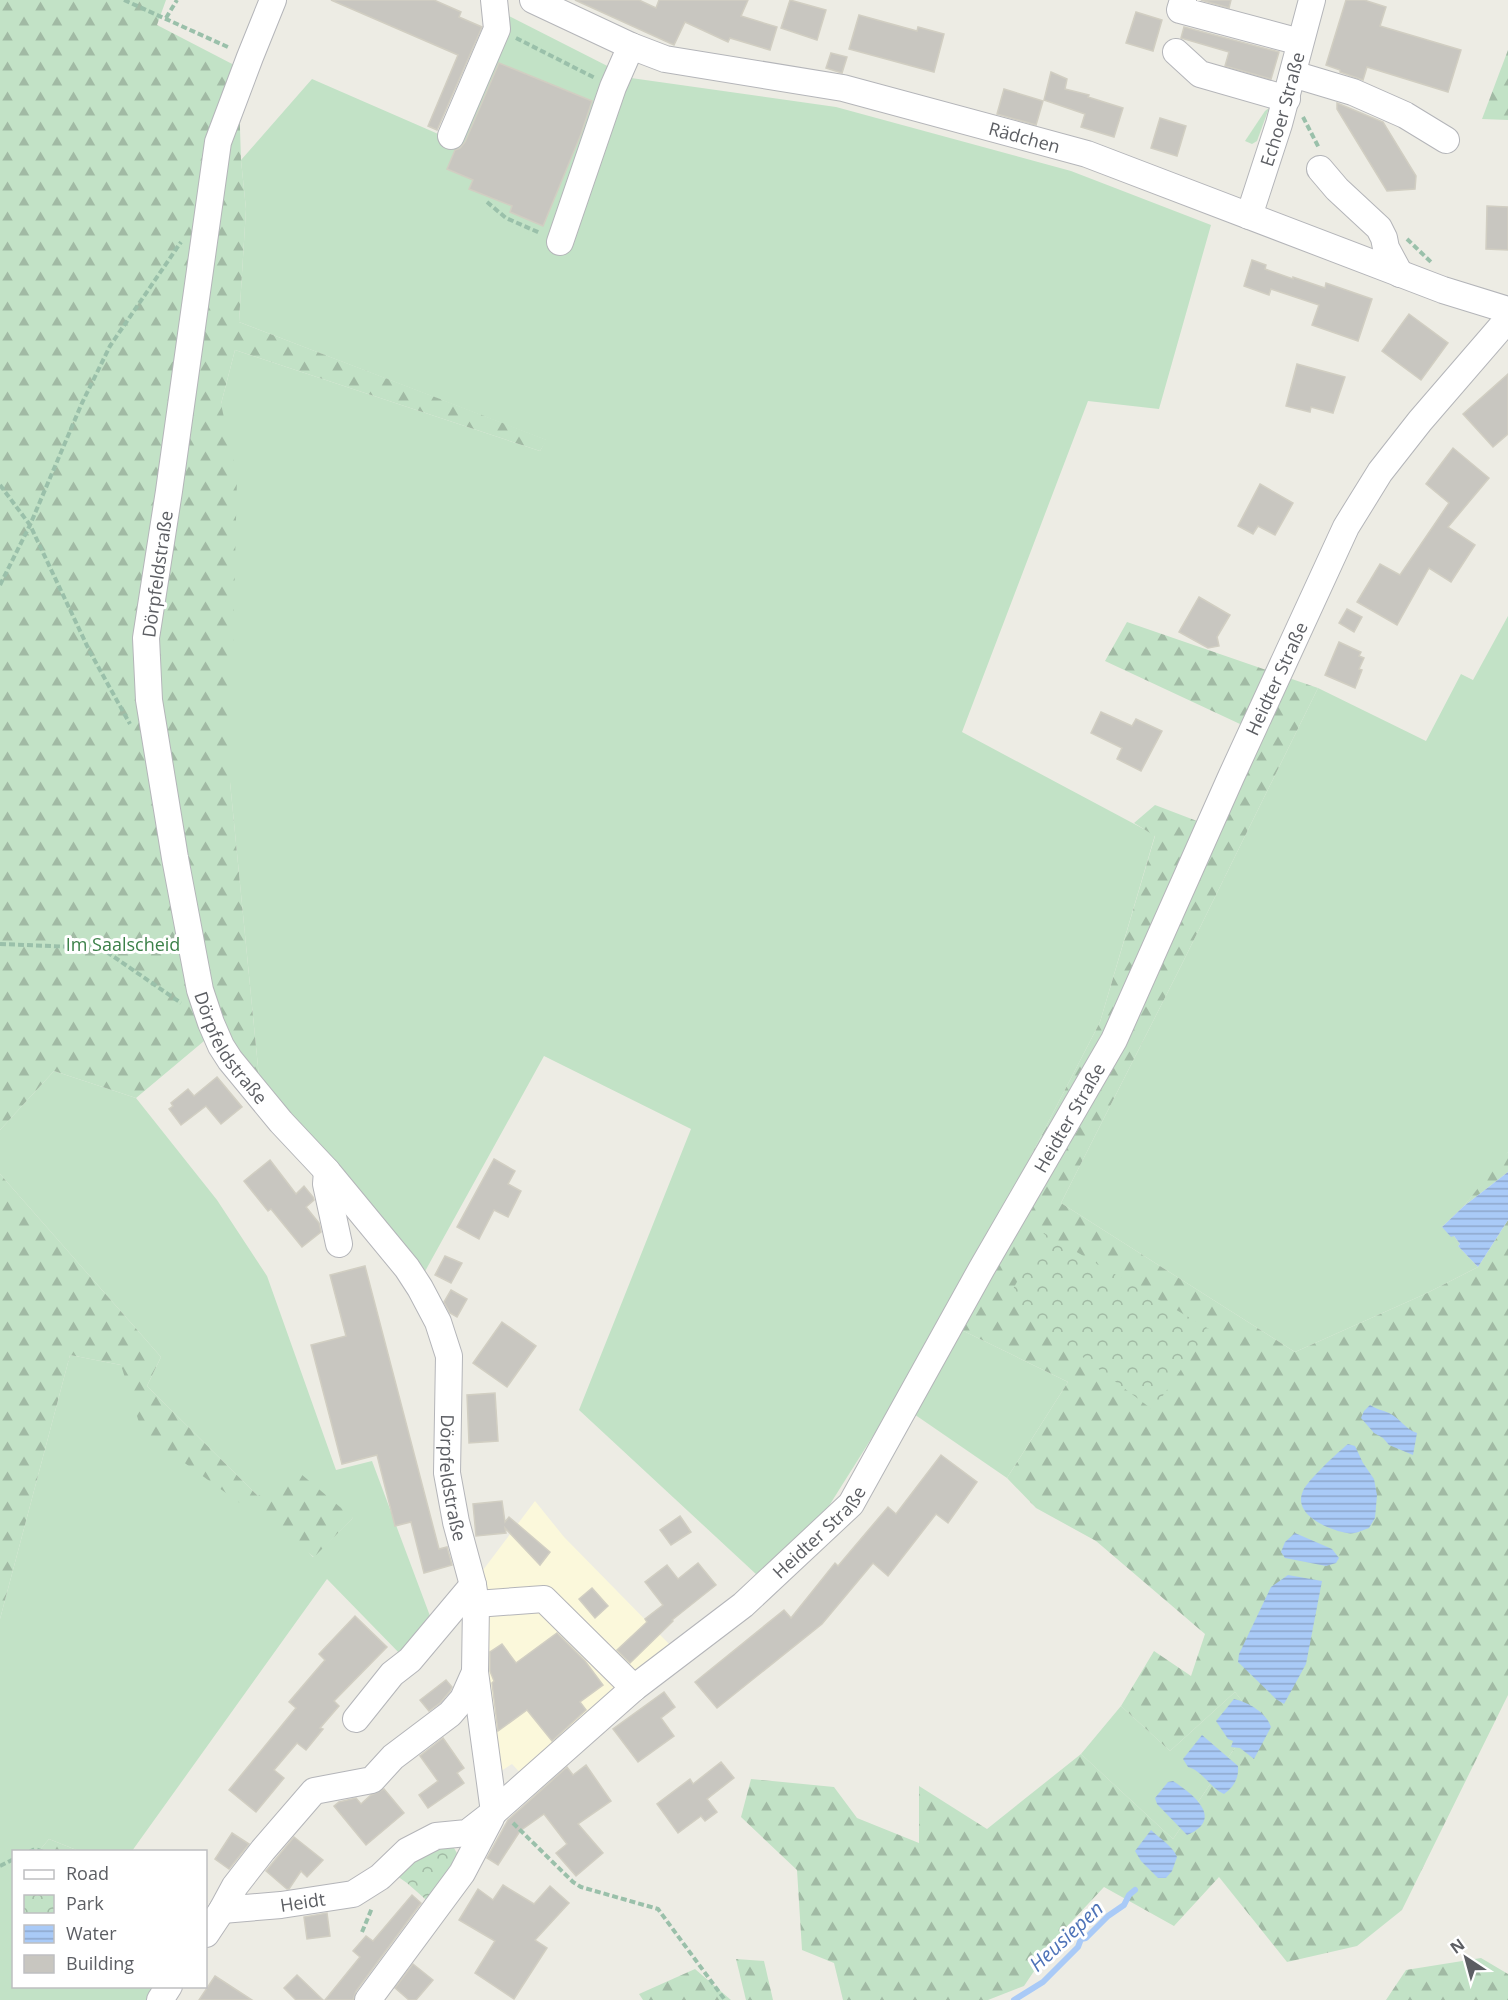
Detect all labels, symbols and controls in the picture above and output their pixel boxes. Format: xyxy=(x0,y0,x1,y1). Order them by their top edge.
street label: Echoer Straße xyxy=(1254,49,1310,169)
street label: Rädchen xyxy=(986,116,1063,158)
street label: Dörpfeldstraße xyxy=(136,509,178,639)
street label: Heidter Straße xyxy=(1240,618,1313,739)
park label: Im Saalscheid xyxy=(66,932,180,956)
street label: Dörpfeldstraße xyxy=(189,988,273,1109)
street label: Heidter Straße xyxy=(1028,1059,1110,1177)
street label: Dörpfeldstraße xyxy=(435,1414,473,1544)
street label: Heidter Straße xyxy=(767,1482,871,1584)
legend xyxy=(12,1850,207,1988)
text: Road xyxy=(66,1861,109,1885)
street label: Heidt xyxy=(278,1886,327,1917)
text: Park xyxy=(66,1891,104,1915)
water label: Heusiepen xyxy=(1023,1895,1109,1977)
text: Water xyxy=(66,1921,117,1945)
north arrow xyxy=(1436,1928,1496,1988)
text: N xyxy=(1445,1933,1469,1959)
text: Building xyxy=(66,1951,134,1975)

